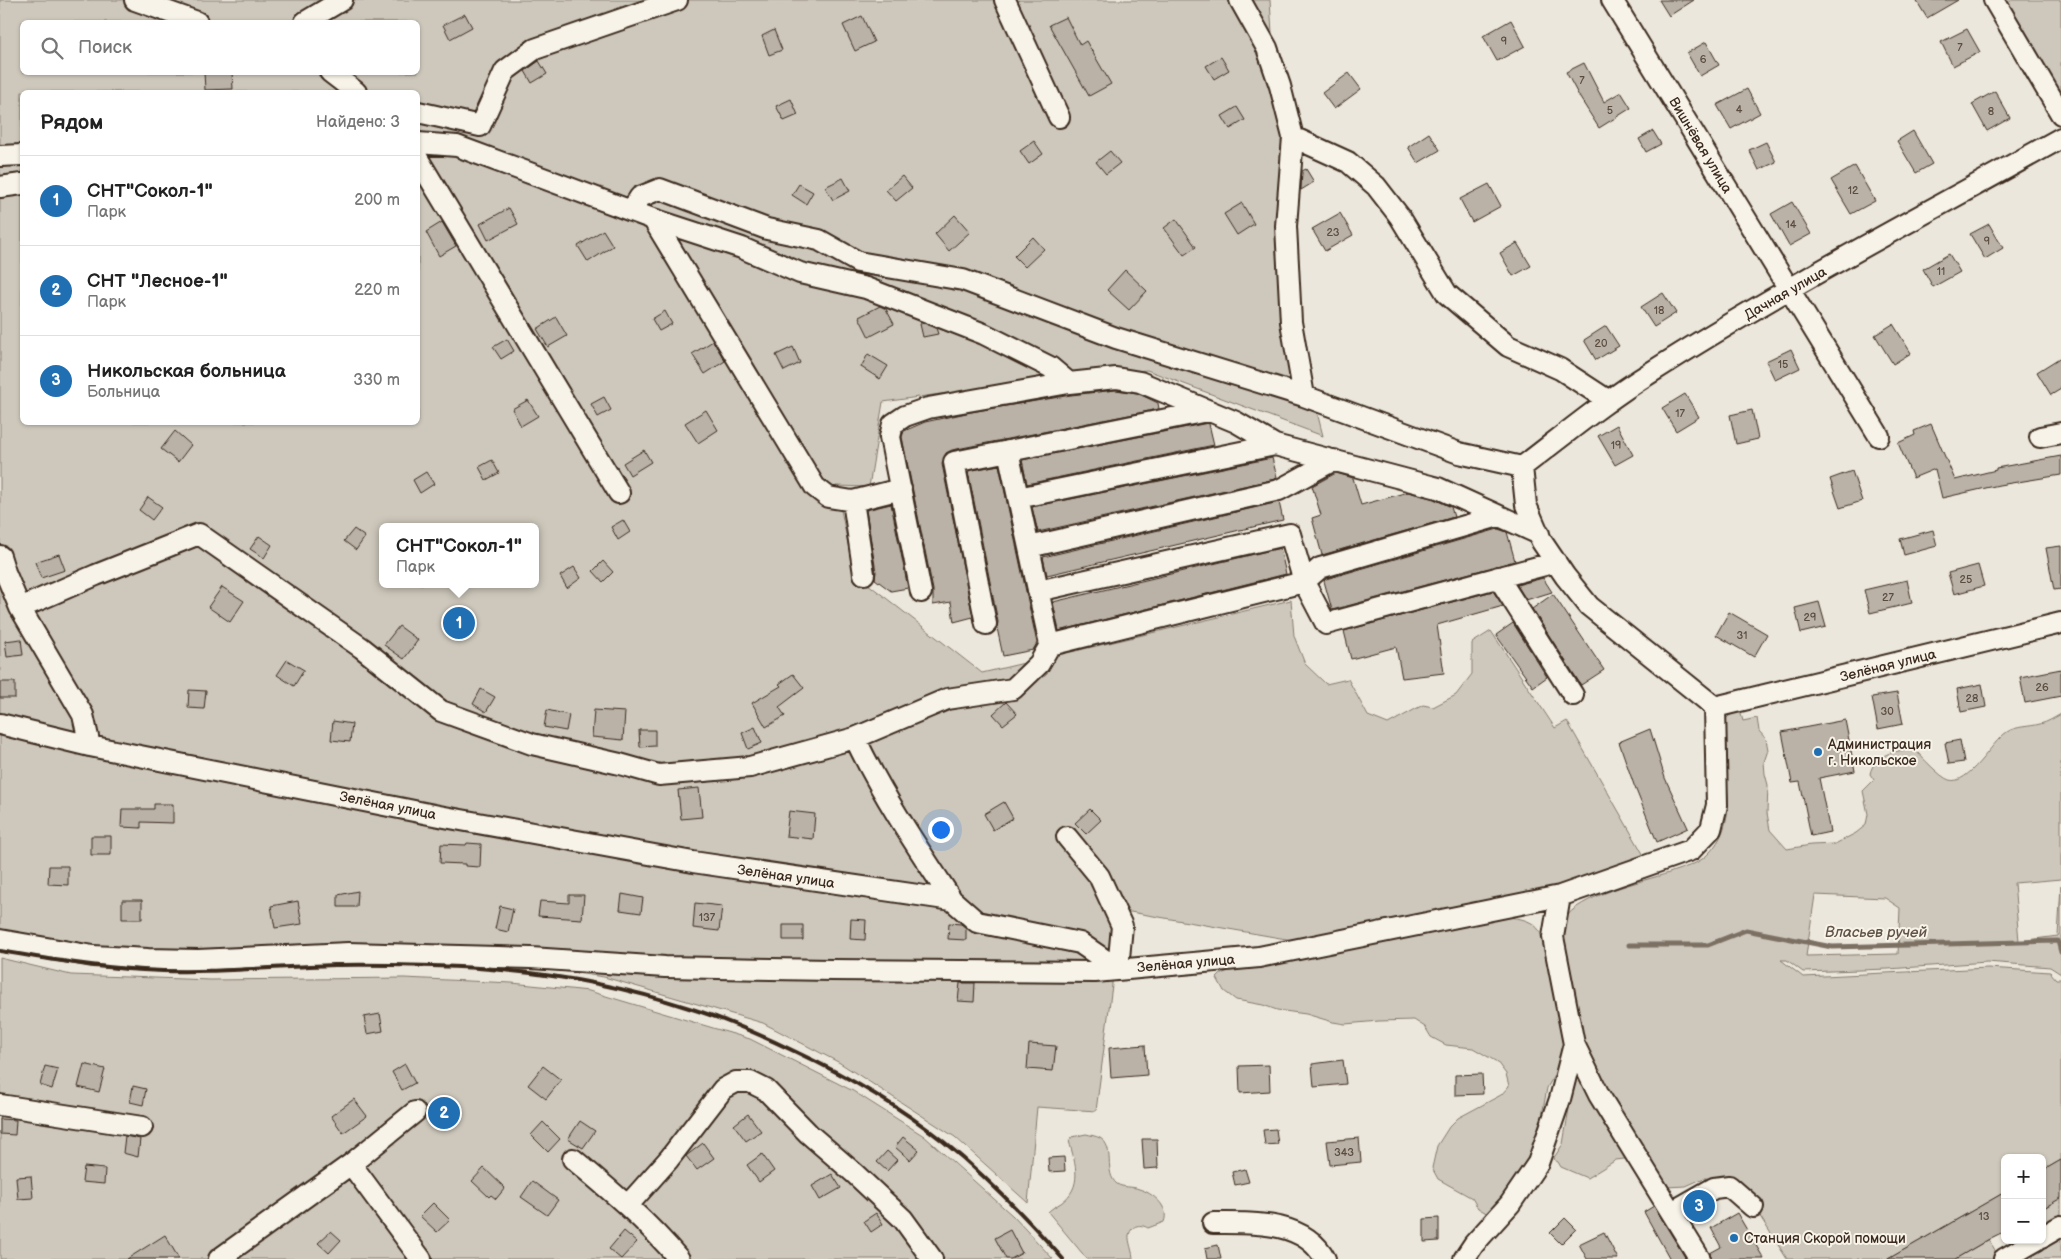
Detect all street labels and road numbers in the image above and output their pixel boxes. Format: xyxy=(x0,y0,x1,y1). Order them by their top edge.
street label: Вишнёвая улица xyxy=(1665,94,1736,197)
street label: Дачная улица xyxy=(1741,263,1830,324)
street label: Зелёная улица xyxy=(1838,645,1938,686)
street label: Зелёная улица xyxy=(338,788,438,823)
street label: Зелёная улица xyxy=(736,861,836,892)
street label: Зелёная улица xyxy=(1136,951,1236,976)

